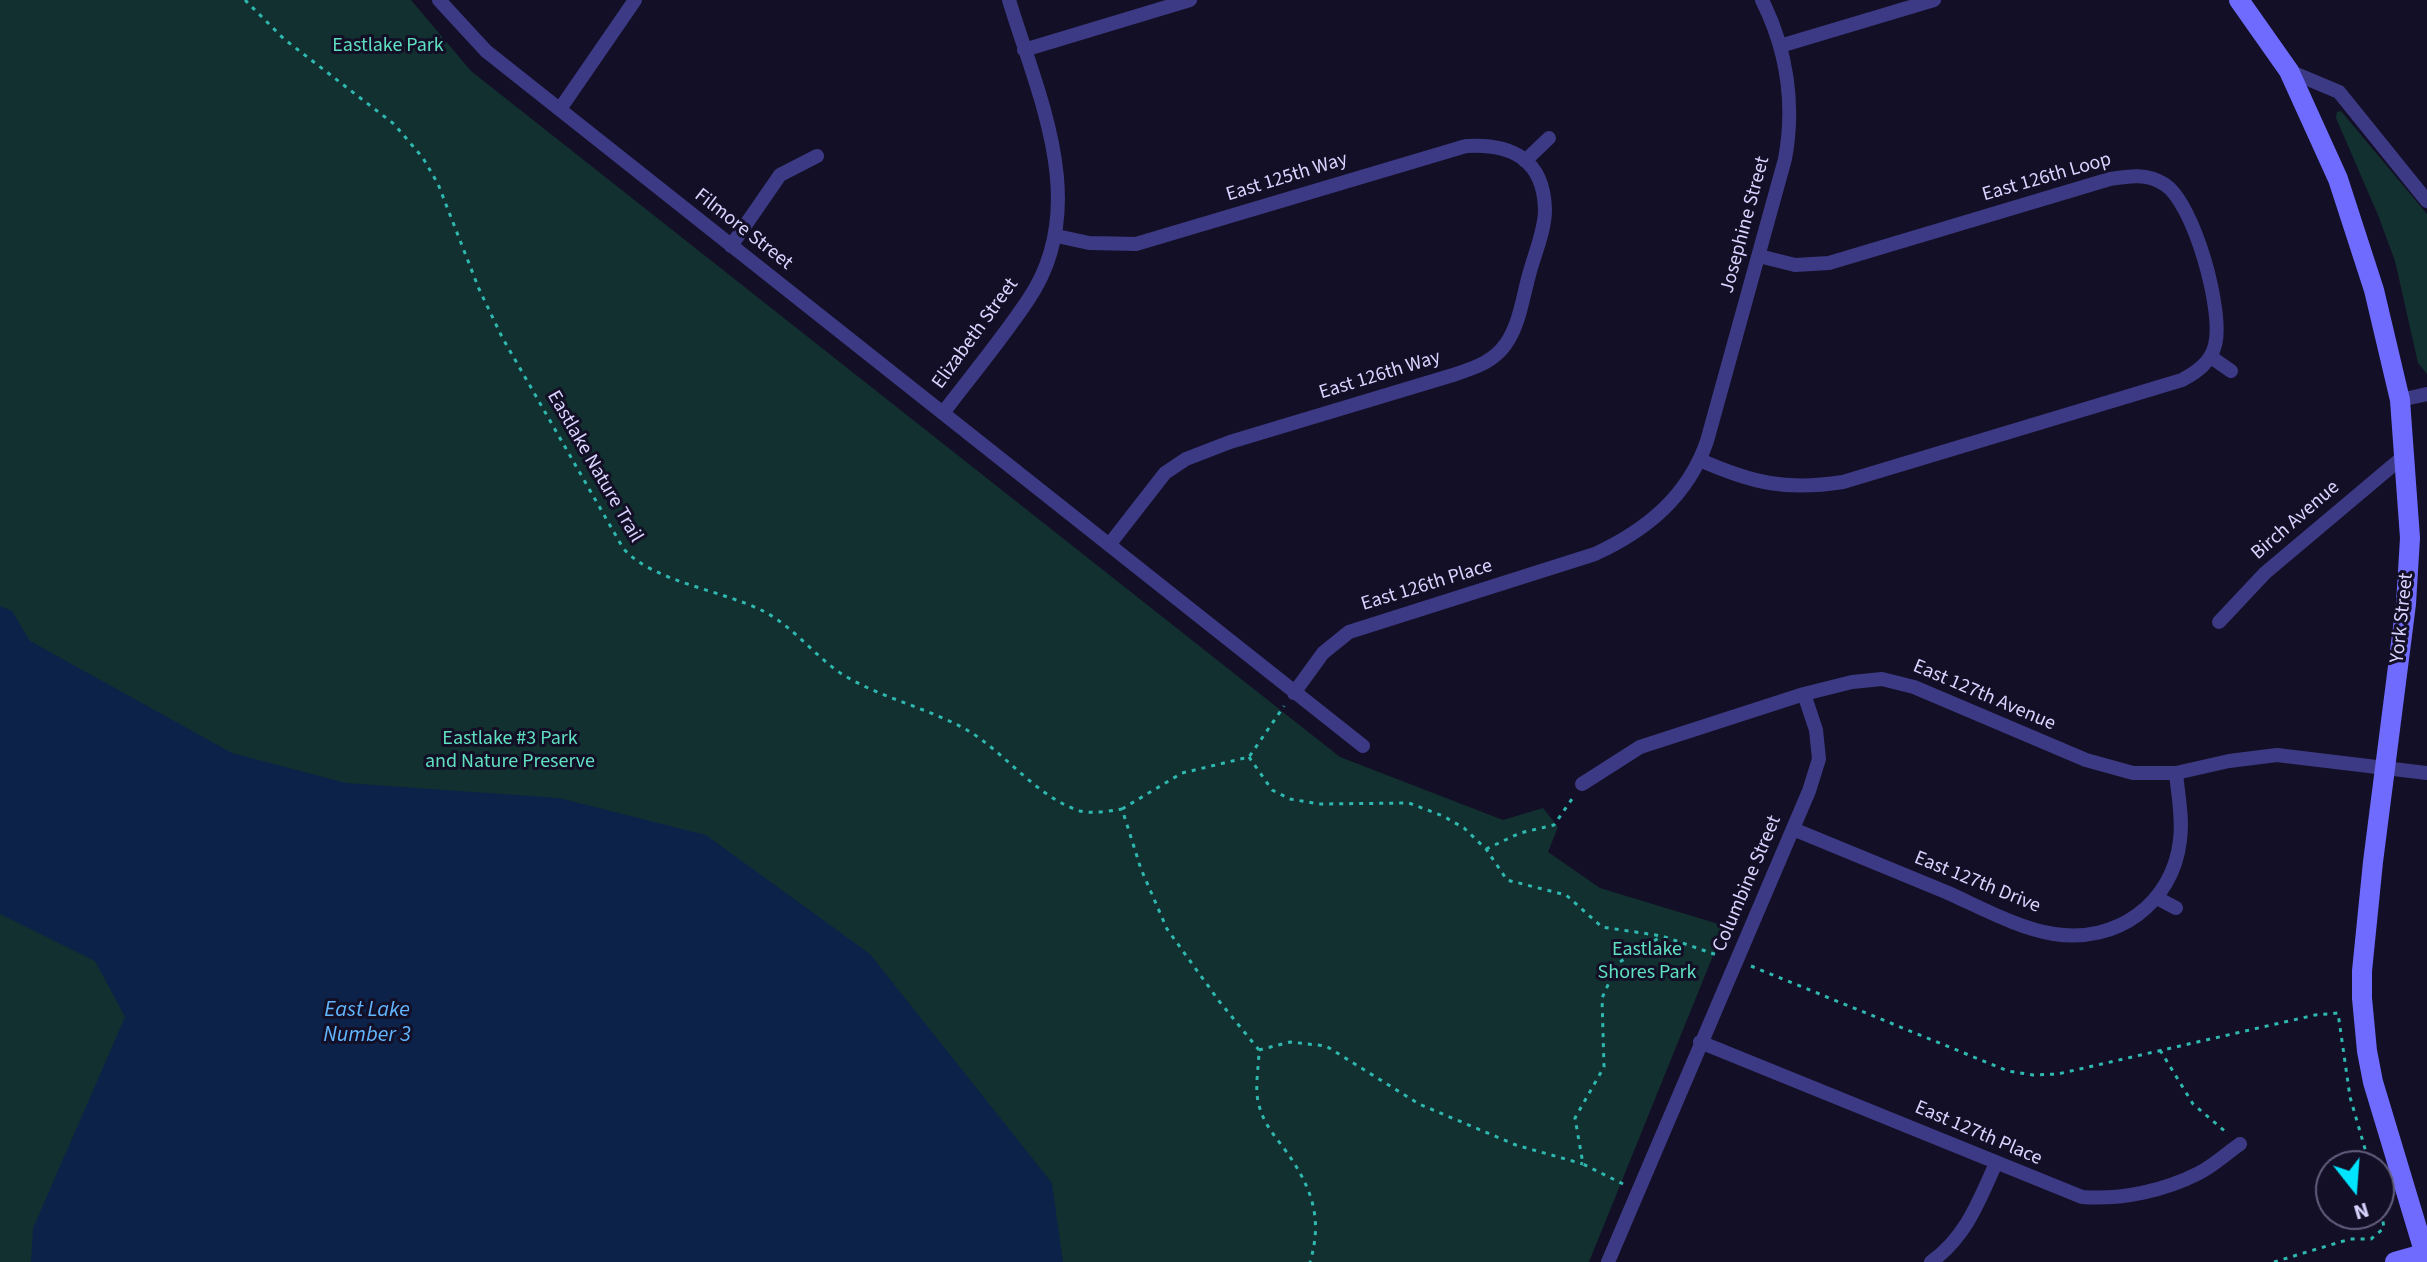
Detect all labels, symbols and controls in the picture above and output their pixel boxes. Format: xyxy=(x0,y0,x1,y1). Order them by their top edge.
park label: Eastlake Park xyxy=(332,35,444,59)
street label: East 125th Way xyxy=(1223,148,1351,208)
street label: East 126th Loop xyxy=(1980,148,2114,208)
street label: Josephine Street xyxy=(1716,154,1776,296)
street label: Filmore Street xyxy=(689,184,797,276)
street label: Elizabeth Street xyxy=(928,274,1024,394)
street label: East 126th Way xyxy=(1316,346,1444,406)
street label: Eastlake Nature Trail xyxy=(541,387,647,547)
street label: Birch Avenue xyxy=(2247,476,2345,566)
street label: East 126th Place xyxy=(1358,555,1496,617)
street label: York Street xyxy=(2386,572,2420,664)
street label: East 127th Avenue xyxy=(1909,655,2059,737)
park label: Eastlake #3 Park and Nature Preserve xyxy=(425,728,595,775)
street label: Columbine Street xyxy=(1708,812,1788,956)
street label: East 127th Drive xyxy=(1910,847,2044,919)
park label: Eastlake Shores Park xyxy=(1598,939,1696,986)
water label: East Lake Number 3 xyxy=(323,998,411,1050)
street label: East 127th Place xyxy=(1911,1096,2045,1172)
north arrow xyxy=(2315,1150,2395,1230)
text: N xyxy=(2350,1194,2373,1228)

